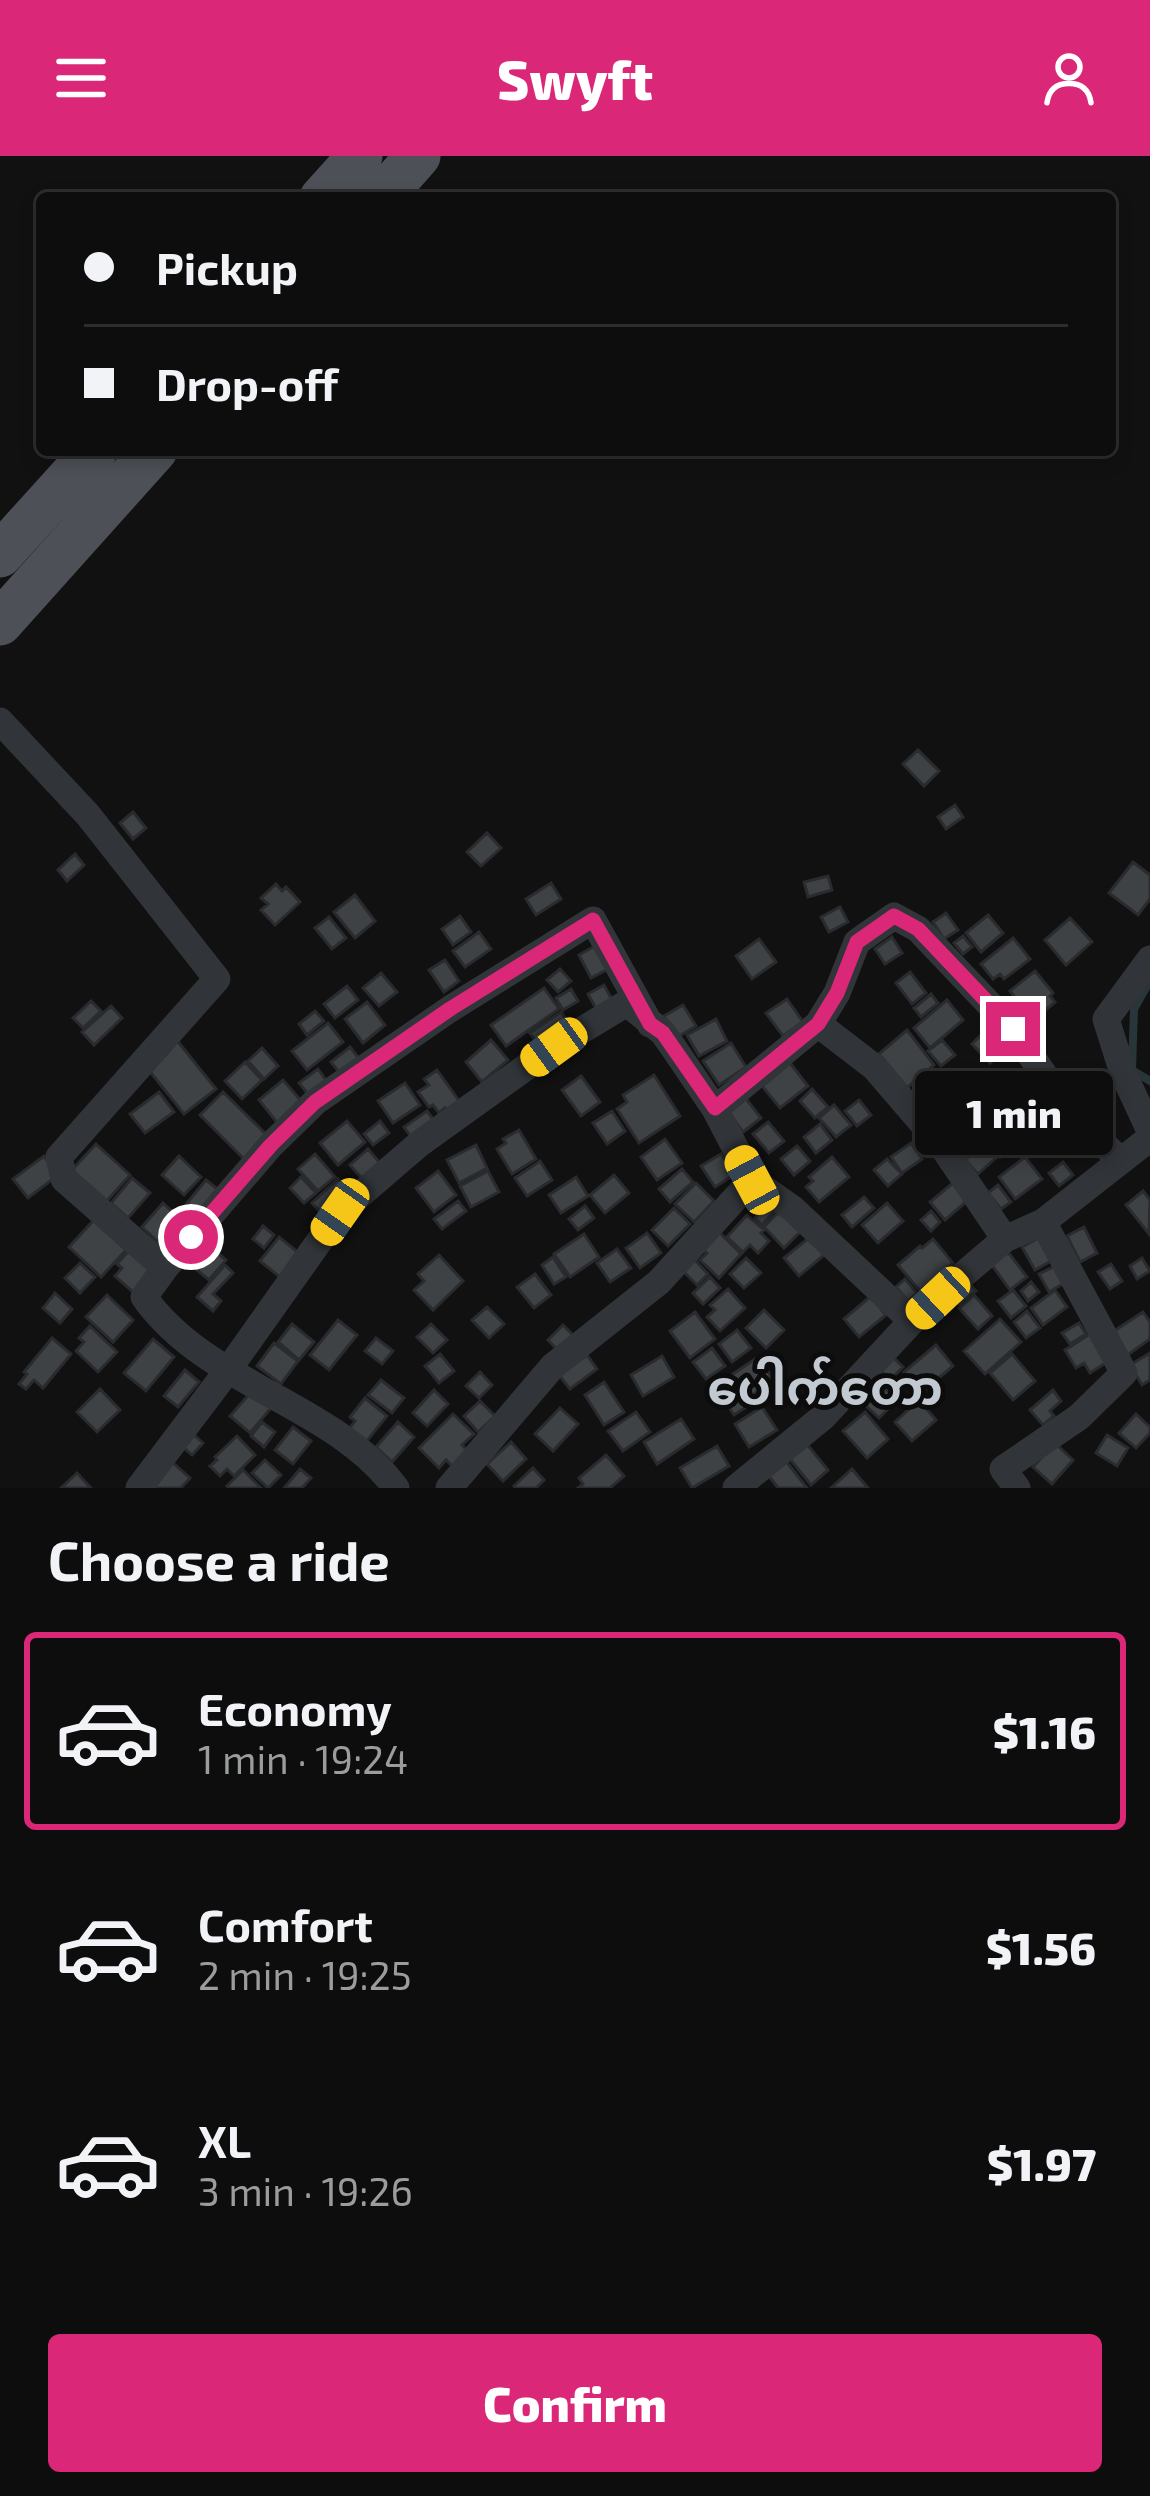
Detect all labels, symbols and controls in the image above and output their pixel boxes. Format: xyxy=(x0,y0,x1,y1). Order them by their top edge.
icon: menu xyxy=(48,45,114,111)
icon: person xyxy=(1036,45,1102,111)
text: Swyft xyxy=(497,46,653,111)
text: Pickup xyxy=(156,240,298,294)
text: Drop-off xyxy=(156,356,338,410)
route end xyxy=(986,1002,1040,1056)
car xyxy=(514,1011,594,1083)
callout: 1 min xyxy=(914,1071,1112,1155)
text: 1 min xyxy=(966,1089,1062,1136)
car xyxy=(719,1140,785,1220)
car xyxy=(305,1172,375,1252)
route start xyxy=(164,1210,218,1264)
car xyxy=(899,1260,977,1336)
district label: ပေါက်တော xyxy=(707,1356,943,1415)
text: Choose a ride xyxy=(48,1527,390,1592)
icon: car xyxy=(54,1677,162,1785)
text: Economy xyxy=(198,1681,392,1735)
text: $1.16 xyxy=(993,1704,1096,1758)
text: 1 min · 19:24 xyxy=(198,1735,408,1782)
icon: car xyxy=(54,1893,162,2001)
text: Comfort xyxy=(198,1897,373,1951)
text: $1.56 xyxy=(986,1920,1096,1974)
text: 2 min · 19:25 xyxy=(198,1951,412,1998)
icon: car xyxy=(54,2109,162,2217)
text: XL xyxy=(198,2113,251,2167)
text: $1.97 xyxy=(987,2136,1096,2190)
text: 3 min · 19:26 xyxy=(198,2167,413,2214)
button: Confirm xyxy=(48,2334,1102,2472)

